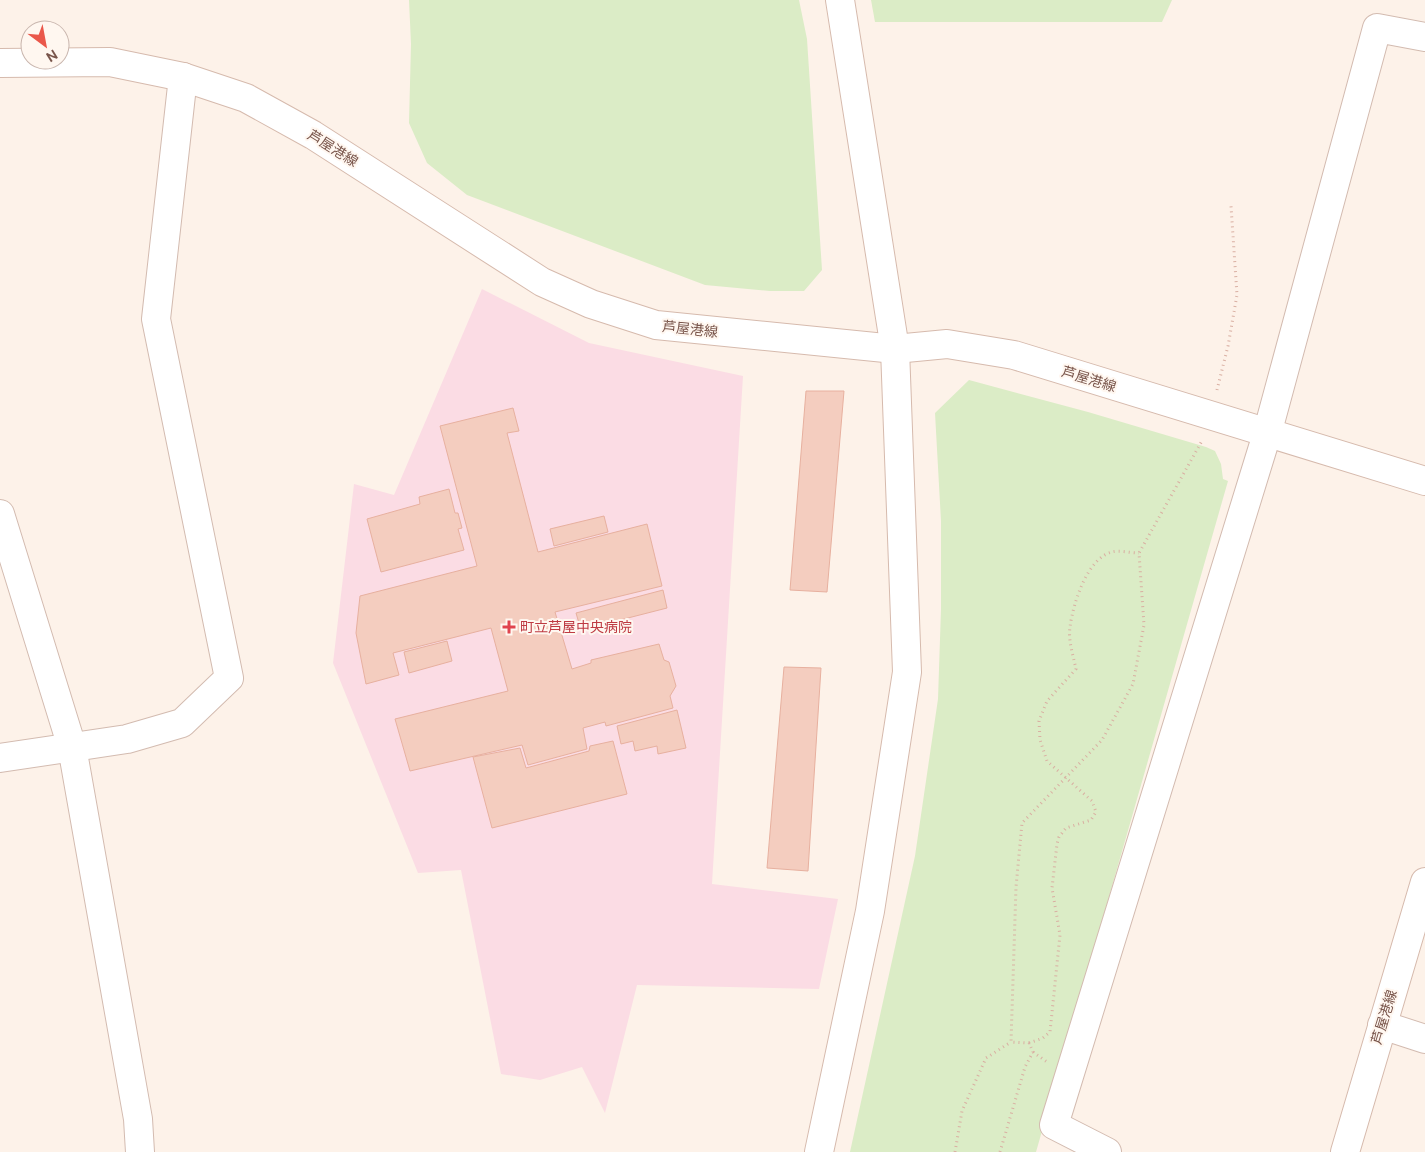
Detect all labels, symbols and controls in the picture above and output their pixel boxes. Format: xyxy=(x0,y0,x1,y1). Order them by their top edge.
north arrow xyxy=(20,20,70,70)
text: N xyxy=(43,46,61,66)
street label: 芦屋港線 xyxy=(305,126,361,170)
street label: 芦屋港線 xyxy=(661,318,719,340)
street label: 芦屋港線 xyxy=(1060,363,1118,395)
place label: 町立芦屋中央病院 xyxy=(520,619,632,635)
marker: 町立芦屋中央病院 xyxy=(502,620,516,634)
street label: 芦屋港線 xyxy=(1368,988,1400,1046)

